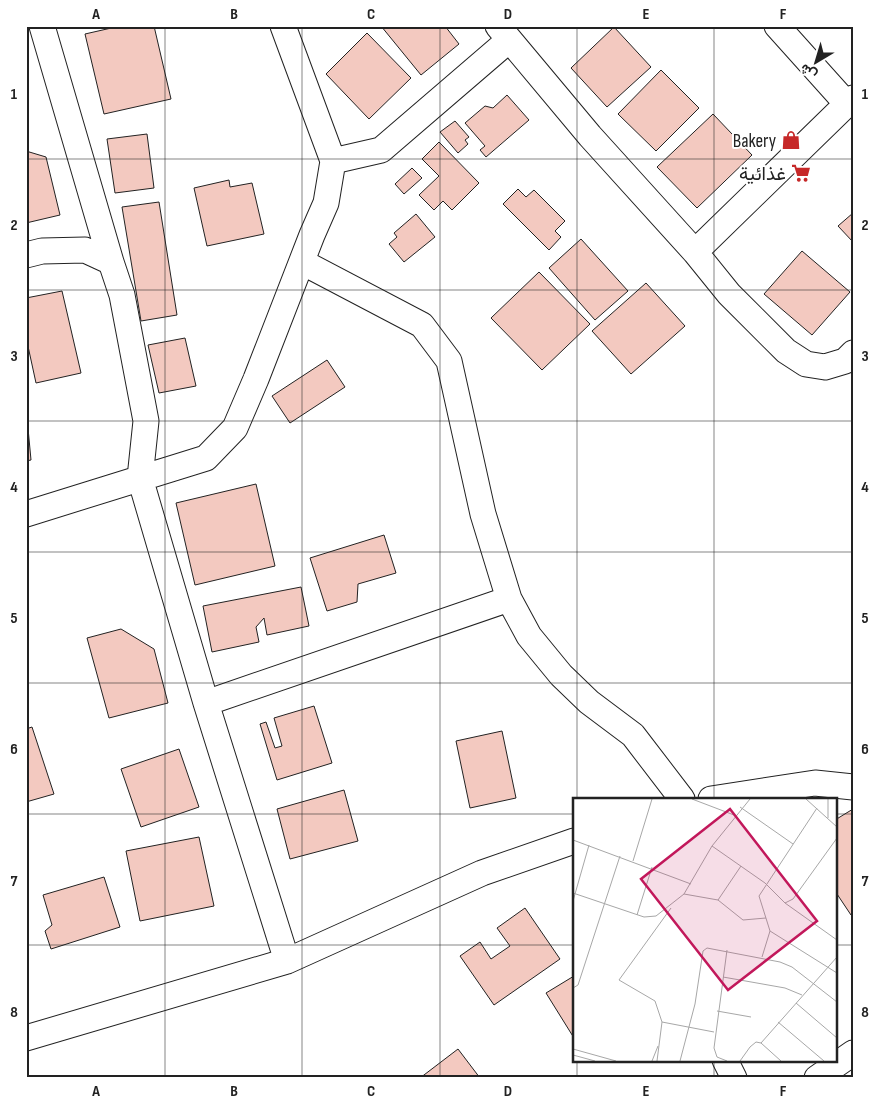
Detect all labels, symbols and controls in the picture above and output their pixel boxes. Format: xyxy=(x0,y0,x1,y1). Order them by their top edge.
text: A xyxy=(91,5,100,24)
text: B xyxy=(230,5,238,24)
text: C xyxy=(367,5,375,24)
text: D xyxy=(504,5,512,24)
text: E xyxy=(643,5,650,24)
text: F xyxy=(780,5,787,24)
north arrow xyxy=(792,38,842,88)
text: ش xyxy=(796,60,820,84)
text: 1 xyxy=(11,85,18,104)
text: 1 xyxy=(862,85,869,104)
shop icon: Bakery xyxy=(780,129,802,151)
place label: Bakery xyxy=(733,130,777,153)
supermarket icon: غذائية xyxy=(790,162,812,184)
place label: غذائية xyxy=(739,163,786,186)
text: 2 xyxy=(10,216,18,235)
text: 2 xyxy=(861,216,869,235)
text: 3 xyxy=(10,347,18,366)
text: 3 xyxy=(861,347,869,366)
text: 4 xyxy=(10,478,18,497)
text: 4 xyxy=(861,478,869,497)
text: 5 xyxy=(10,609,18,628)
text: 5 xyxy=(861,609,869,628)
text: 6 xyxy=(10,740,18,759)
text: 6 xyxy=(861,740,869,759)
inset map xyxy=(573,798,836,1062)
text: 7 xyxy=(11,872,18,891)
text: 7 xyxy=(862,872,869,891)
text: 8 xyxy=(10,1003,18,1022)
text: 8 xyxy=(861,1003,869,1022)
text: A xyxy=(91,1082,100,1101)
text: B xyxy=(230,1082,238,1101)
text: C xyxy=(367,1082,375,1101)
text: D xyxy=(504,1082,512,1101)
text: E xyxy=(643,1082,650,1101)
text: F xyxy=(780,1082,787,1101)

